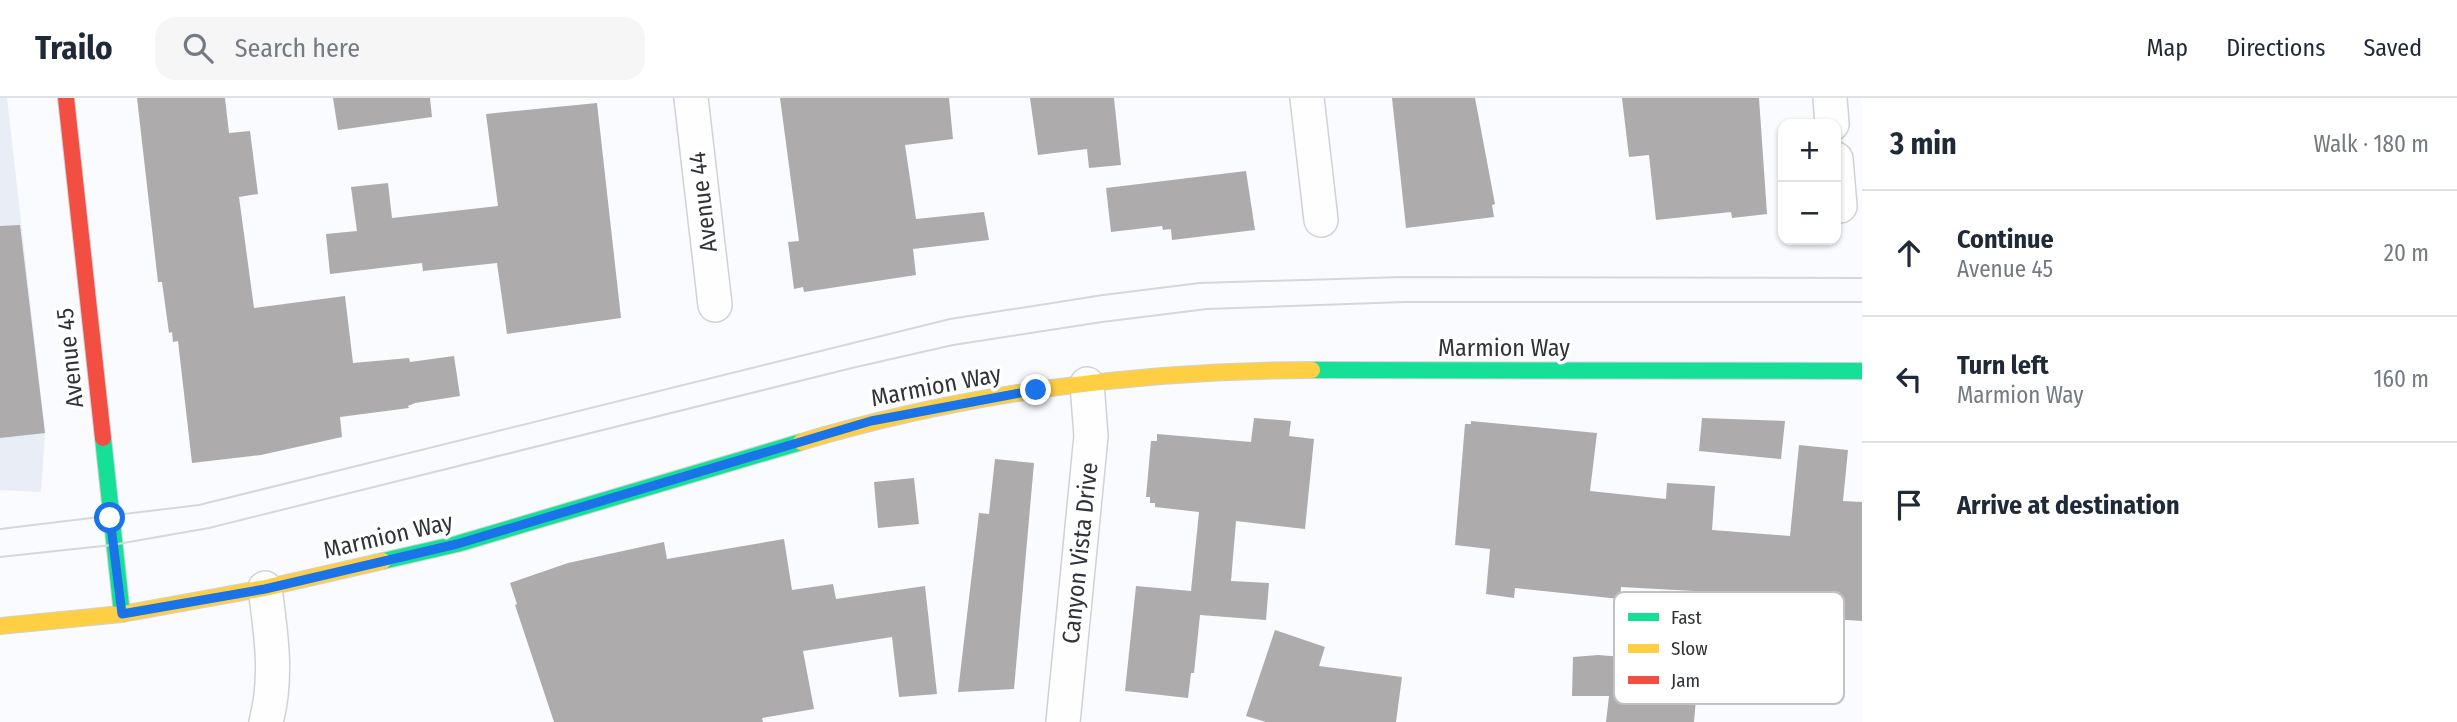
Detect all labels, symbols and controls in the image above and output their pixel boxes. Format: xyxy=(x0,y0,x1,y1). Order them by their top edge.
search box xyxy=(155,17,645,80)
text: Trailo xyxy=(35,28,113,68)
icon: search xyxy=(179,29,217,67)
text: Search here xyxy=(235,33,360,64)
text: Map xyxy=(2147,34,2188,62)
text: Directions xyxy=(2226,34,2325,62)
text: Saved xyxy=(2363,34,2422,62)
map controls xyxy=(1778,119,1841,245)
button: + xyxy=(1778,119,1841,182)
text: 3 min xyxy=(1890,126,1957,162)
text: Walk · 180 m xyxy=(2313,130,2429,158)
street label: Avenue 44 xyxy=(683,150,723,254)
button: − xyxy=(1778,182,1841,245)
text: Continue xyxy=(1957,224,2054,255)
icon: ahead xyxy=(1890,234,1928,272)
text: 20 m xyxy=(2384,239,2429,267)
text: Avenue 45 xyxy=(1957,255,2053,283)
street label: Avenue 45 xyxy=(51,307,89,409)
street label: Marmion Way xyxy=(1438,334,1570,362)
text: Turn left xyxy=(1957,350,2049,381)
street label: Marmion Way xyxy=(869,360,1004,412)
icon: left xyxy=(1890,360,1928,398)
text: 160 m xyxy=(2374,365,2429,393)
route end xyxy=(1020,374,1051,405)
text: Marmion Way xyxy=(1957,381,2083,409)
street label: Canyon Vista Drive xyxy=(1057,461,1103,645)
icon: arrive xyxy=(1890,486,1928,524)
text: Arrive at destination xyxy=(1957,490,2180,521)
route start xyxy=(94,502,125,533)
street label: Marmion Way xyxy=(321,507,456,564)
legend xyxy=(1614,592,1844,704)
text: Fast xyxy=(1671,606,1702,629)
text: Slow xyxy=(1671,637,1708,660)
text: Jam xyxy=(1671,669,1700,692)

